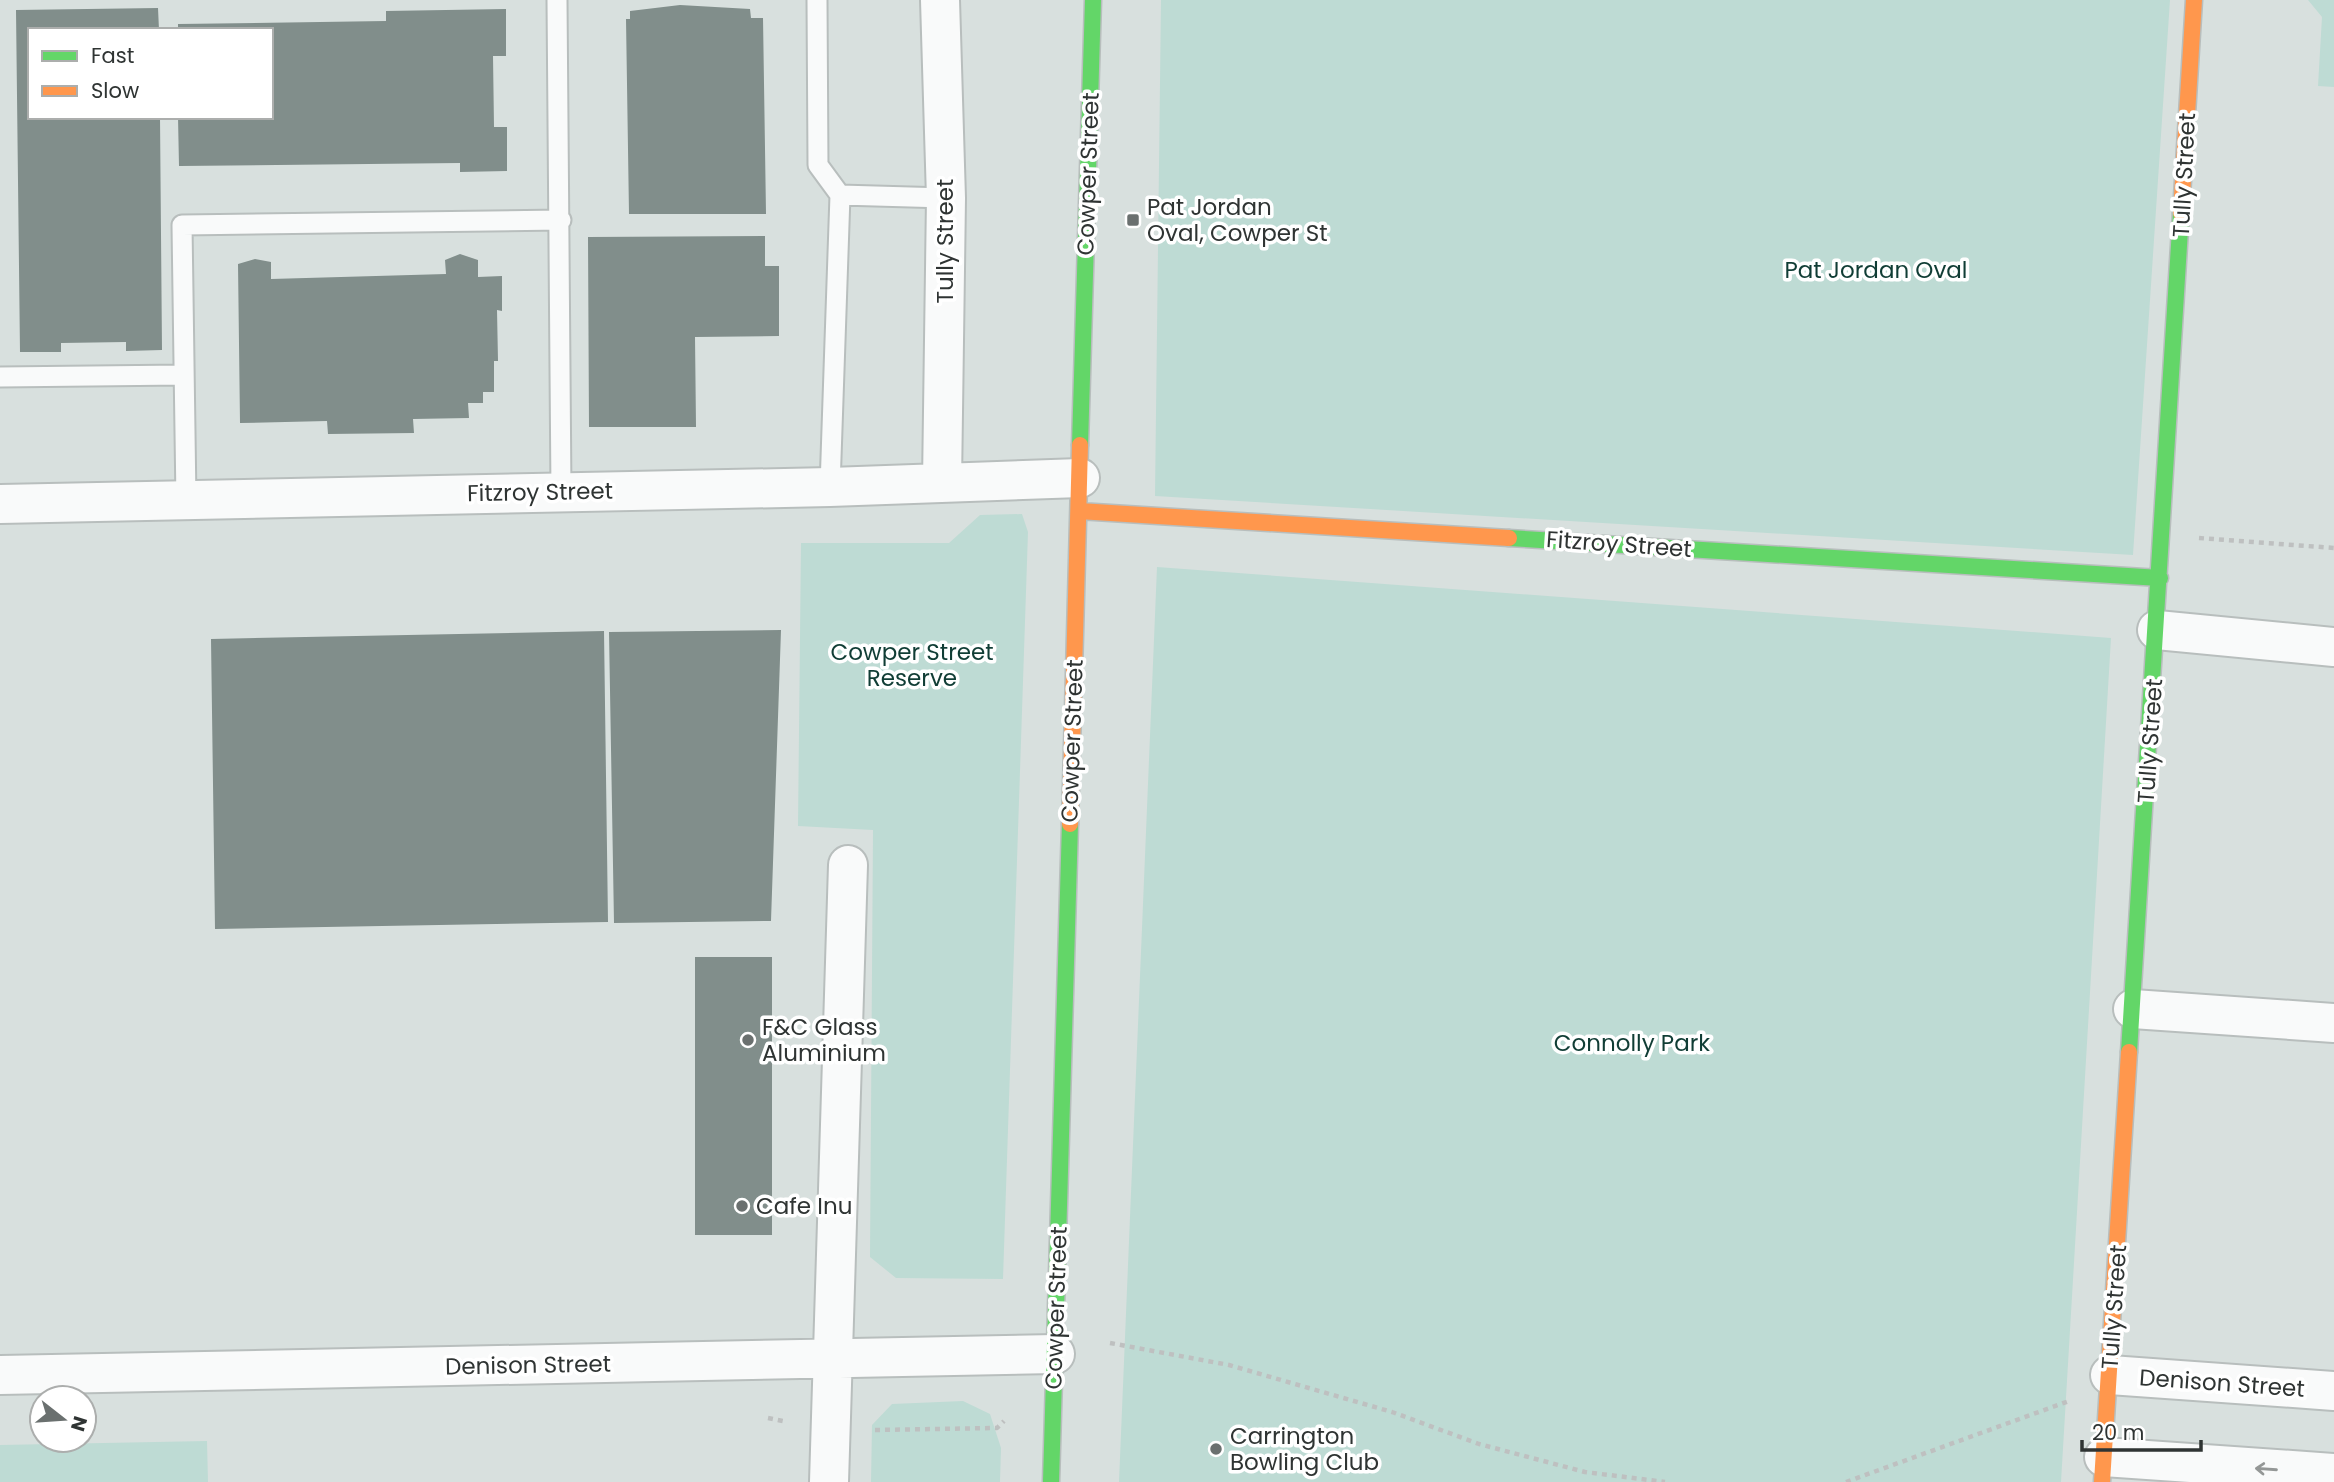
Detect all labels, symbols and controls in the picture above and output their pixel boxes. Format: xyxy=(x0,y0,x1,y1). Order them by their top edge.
legend xyxy=(28,28,273,119)
text: Fast xyxy=(91,41,134,70)
text: Slow xyxy=(91,76,139,105)
street label: Cowper Street xyxy=(1069,92,1107,256)
street label: Tully Street xyxy=(2165,112,2203,238)
street label: Tully Street xyxy=(929,179,961,303)
place label: Pat Jordan Oval, Cowper St xyxy=(1147,191,1328,249)
marker: Pat Jordan Oval, Cowper St xyxy=(1125,212,1141,228)
park label: Pat Jordan Oval xyxy=(1784,254,1968,286)
street label: Fitzroy Street xyxy=(467,475,613,509)
street label: Fitzroy Street xyxy=(1545,523,1693,565)
park label: Cowper Street Reserve xyxy=(830,636,994,694)
street label: Cowper Street xyxy=(1053,659,1091,823)
street label: Tully Street xyxy=(2130,678,2170,804)
place label: F&C Glass Aluminium xyxy=(762,1011,886,1069)
park label: Connolly Park xyxy=(1554,1027,1710,1059)
marker: F&C Glass Aluminium xyxy=(740,1032,756,1048)
place label: Cafe Inu xyxy=(756,1190,852,1222)
marker: Cafe Inu xyxy=(734,1198,750,1214)
street label: Cowper Street xyxy=(1037,1226,1075,1390)
street label: Tully Street xyxy=(2094,1244,2134,1370)
street label: Denison Street xyxy=(445,1348,611,1382)
street label: Denison Street xyxy=(2138,1361,2306,1405)
north arrow xyxy=(28,1384,98,1454)
scale bar xyxy=(2082,1408,2201,1452)
text: N xyxy=(64,1413,94,1435)
text: 20 m xyxy=(2092,1418,2145,1447)
place label: Carrington Bowling Club xyxy=(1230,1420,1379,1478)
marker: Carrington Bowling Club xyxy=(1208,1441,1224,1457)
one-way arrow xyxy=(2255,1462,2278,1475)

